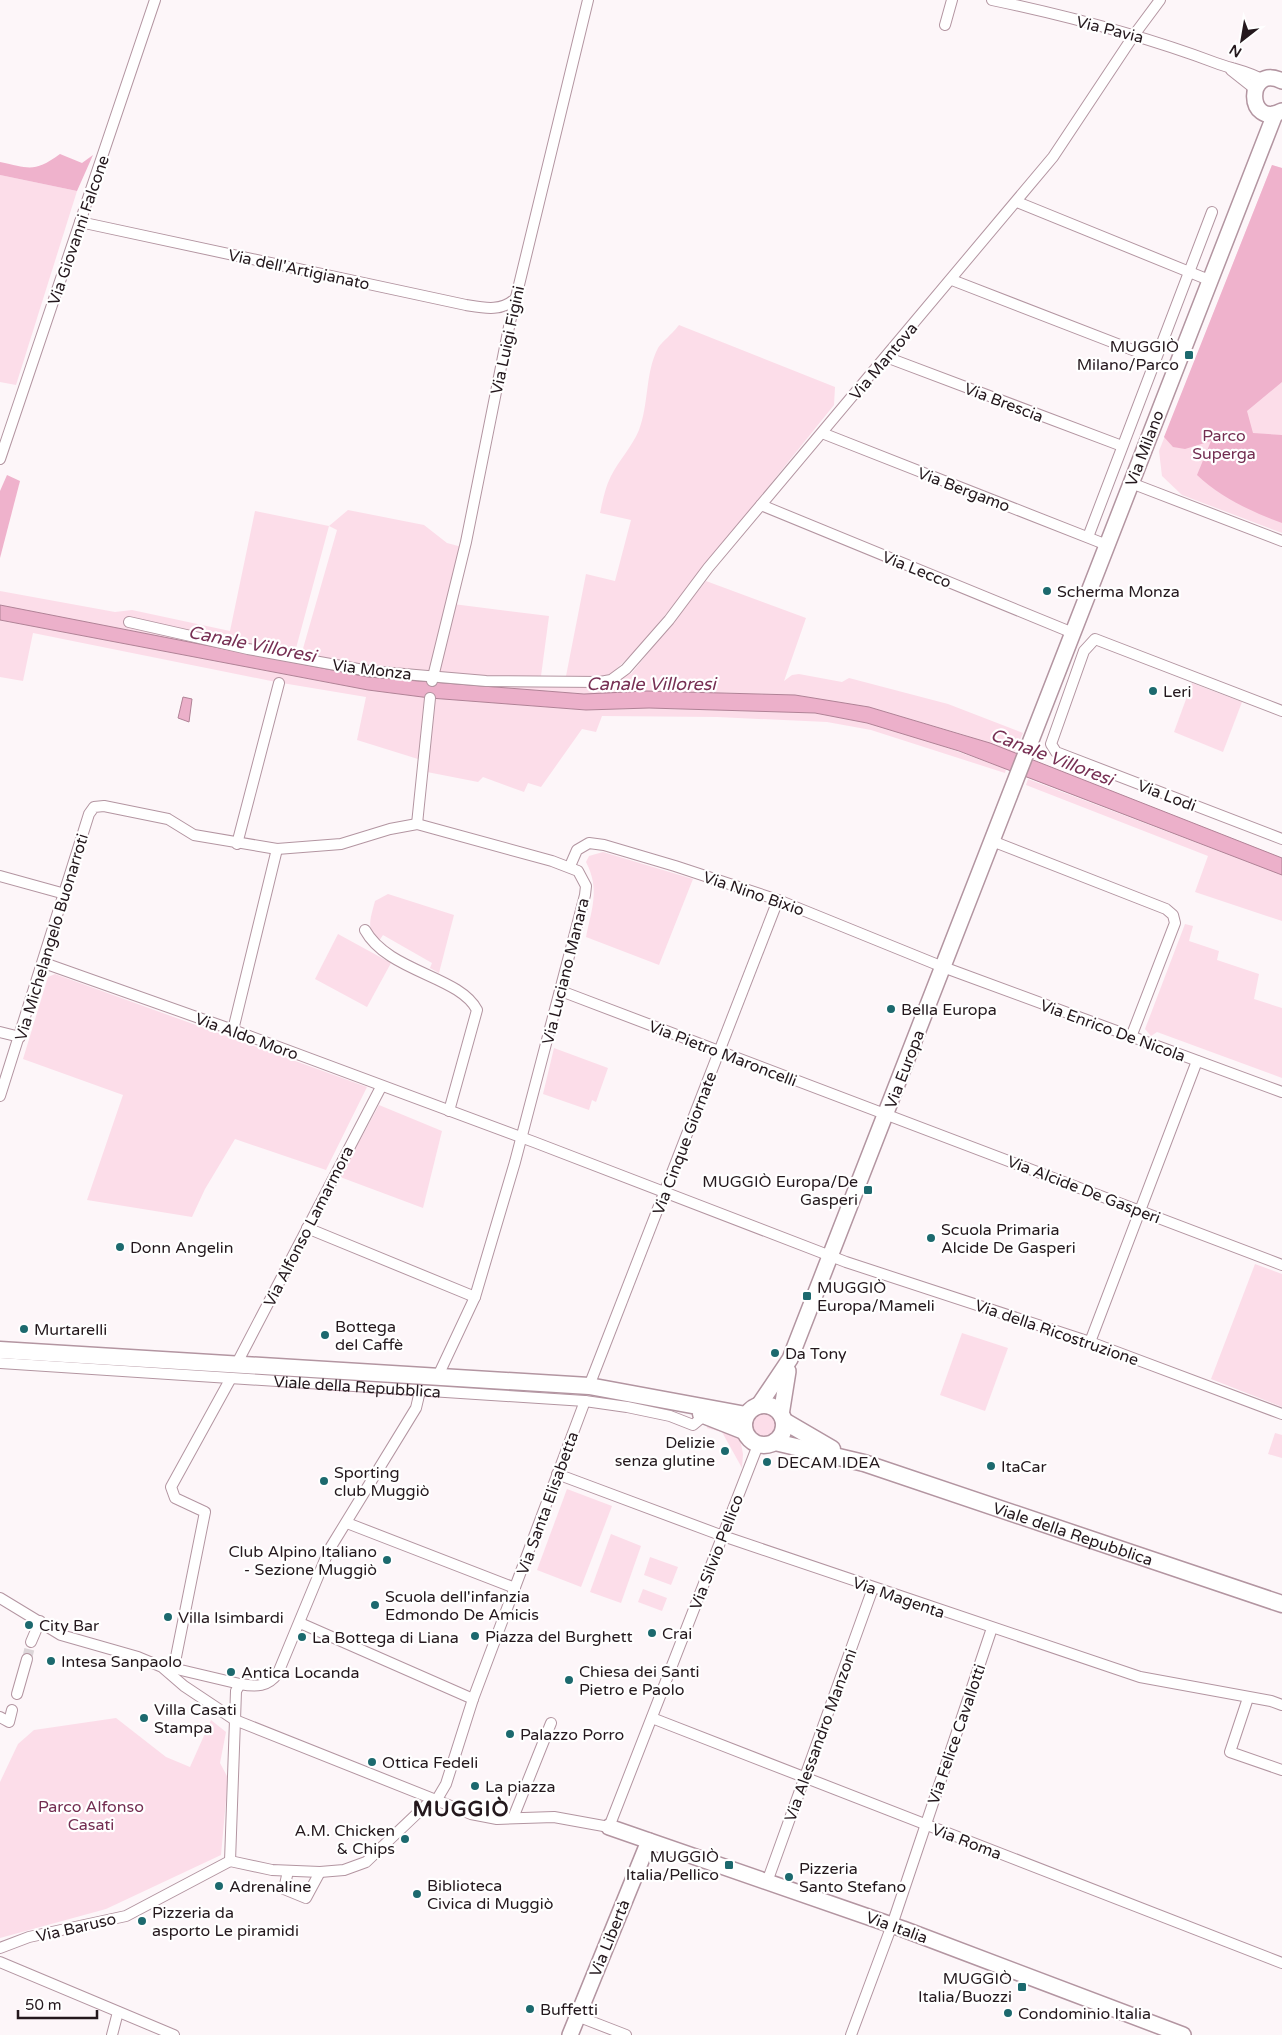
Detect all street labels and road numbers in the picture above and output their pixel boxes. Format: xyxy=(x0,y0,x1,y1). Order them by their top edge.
street label: Via Pavia xyxy=(1074,12,1146,48)
street label: Via Giovanni Falcone xyxy=(44,153,114,308)
street label: Via dell'Artigianato xyxy=(226,245,371,295)
street label: Via Luigi Figini xyxy=(487,284,529,396)
street label: Via Mantova xyxy=(846,319,922,404)
street label: Via Brescia xyxy=(961,379,1046,427)
street label: Via Milano xyxy=(1121,408,1169,489)
street label: Via Bergamo xyxy=(915,463,1013,517)
street label: Via Lecco xyxy=(879,547,954,593)
street label: Via Monza xyxy=(331,655,413,685)
street label: Via Lodi xyxy=(1135,776,1199,816)
street label: Via Michelangelo Buonarroti xyxy=(11,831,93,1043)
street label: Via Nino Bixio xyxy=(700,867,807,921)
street label: Via Luciano Manara xyxy=(538,896,594,1047)
street label: Via Enrico De Nicola xyxy=(1037,995,1188,1067)
street label: Via Aldo Moro xyxy=(192,1009,301,1065)
street label: Via Pietro Maroncelli xyxy=(646,1016,799,1091)
street label: Via Europa xyxy=(881,1027,929,1111)
street label: Via Cinque Giornate xyxy=(648,1069,721,1218)
street label: Via Alfonso Lamarmora xyxy=(260,1143,358,1310)
street label: Via Alcide De Gasperi xyxy=(1004,1151,1163,1228)
street label: Via della Ricostruzione xyxy=(972,1295,1141,1370)
street label: Viale della Repubblica xyxy=(273,1372,441,1403)
street label: Via Santa Elisabetta xyxy=(513,1429,583,1578)
street label: Via Silvio Pellico xyxy=(686,1492,748,1613)
street label: Viale della Repubblica xyxy=(990,1498,1155,1571)
street label: Via Magenta xyxy=(850,1573,947,1623)
street label: Via Alessandro Manzoni xyxy=(780,1646,862,1825)
street label: Via Felice Cavallotti xyxy=(924,1662,990,1807)
street label: Via Roma xyxy=(929,1820,1004,1864)
street label: Via Libertà xyxy=(585,1897,634,1980)
street label: Via Italia xyxy=(863,1908,930,1948)
street label: Via Baruso xyxy=(34,1909,118,1947)

